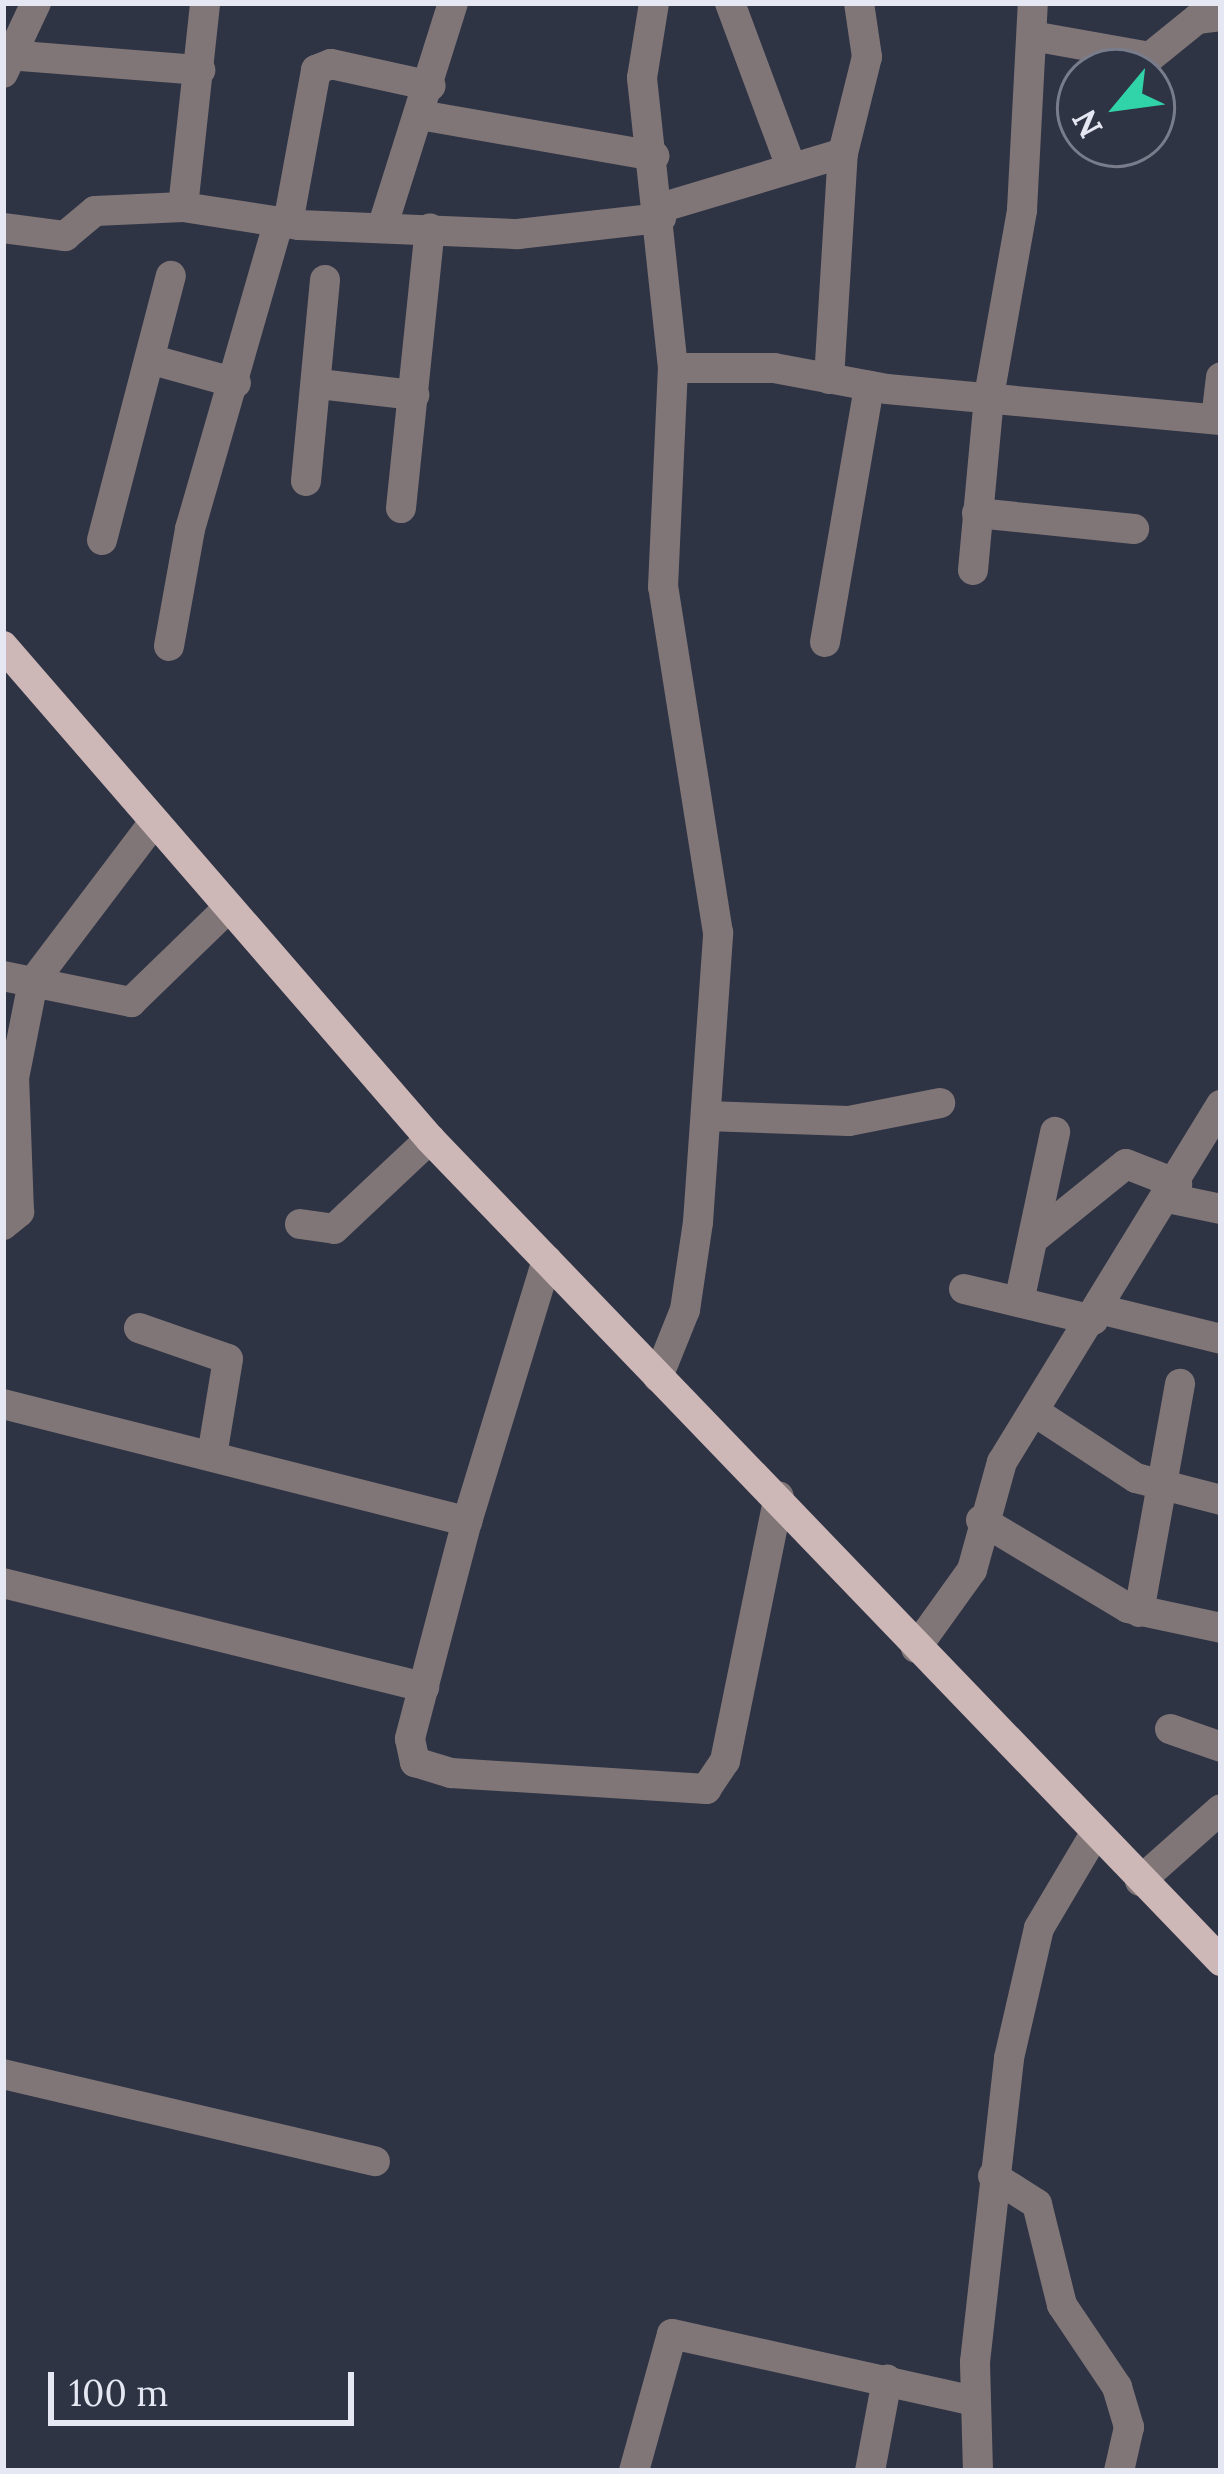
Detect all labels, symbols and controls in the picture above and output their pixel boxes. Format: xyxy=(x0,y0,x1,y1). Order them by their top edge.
north arrow xyxy=(1056,48,1176,168)
text: N xyxy=(1063,103,1112,145)
scale bar xyxy=(54,2348,360,2422)
text: 100 m xyxy=(69,2370,168,2416)

